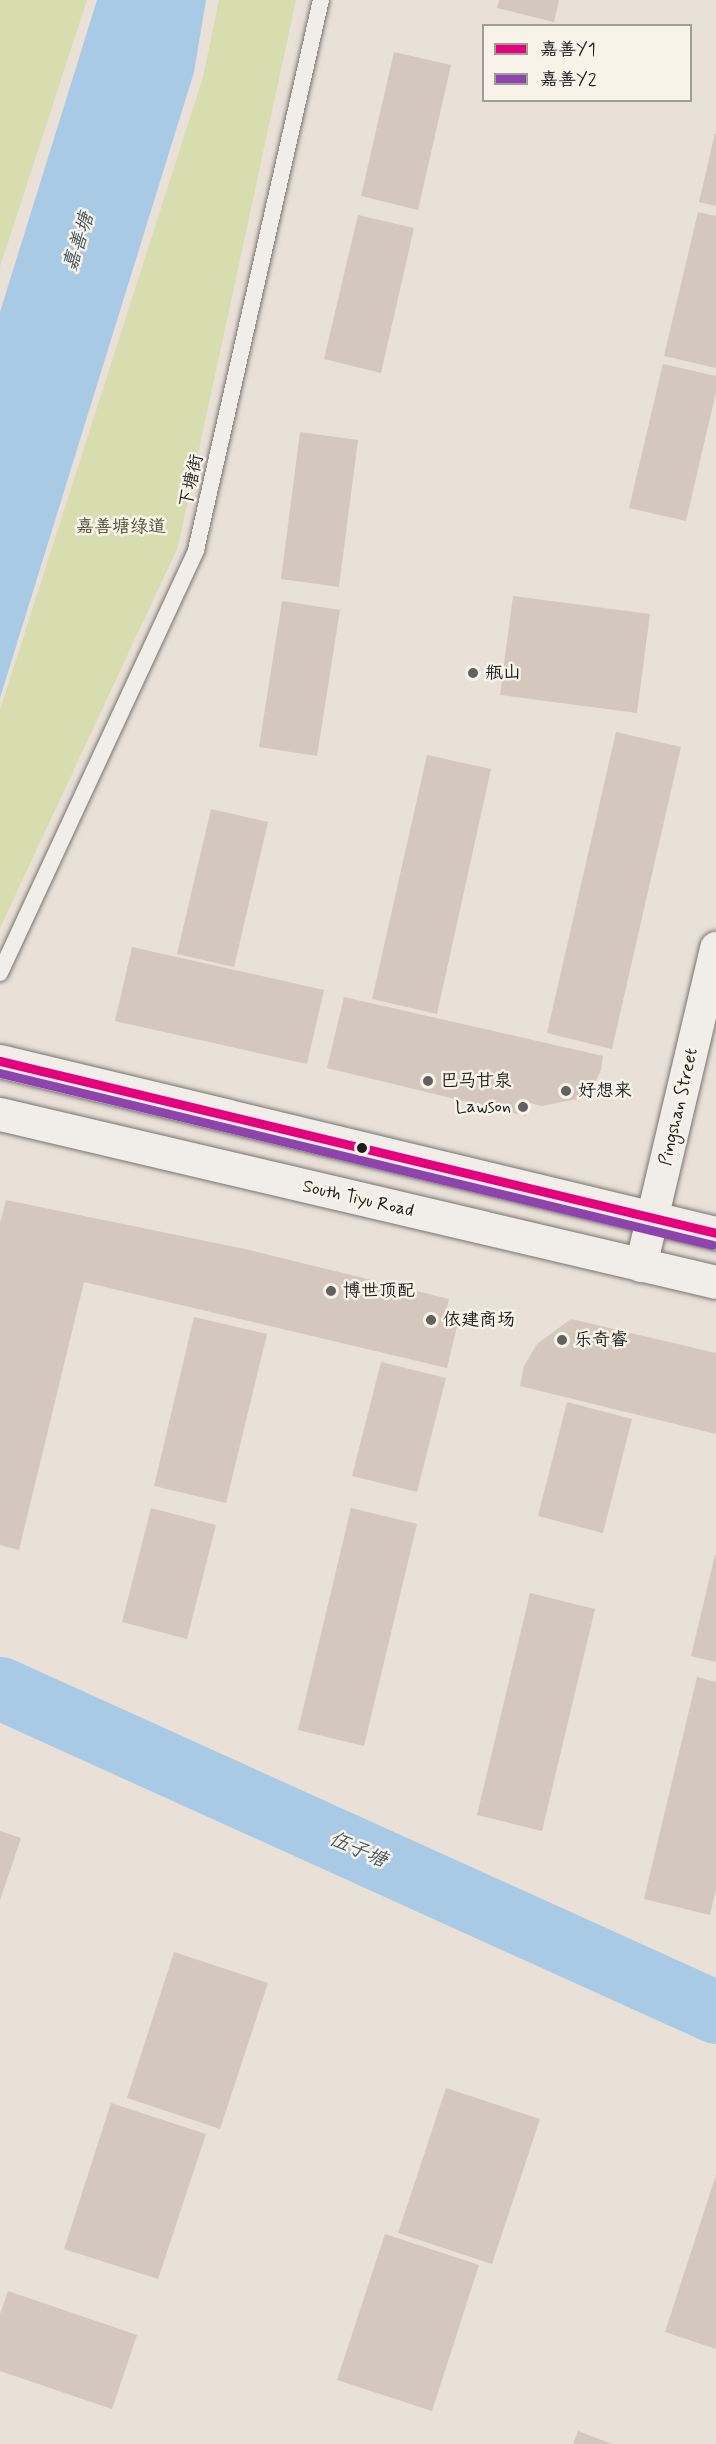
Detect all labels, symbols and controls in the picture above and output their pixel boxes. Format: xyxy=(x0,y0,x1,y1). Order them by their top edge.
legend xyxy=(482,24,692,102)
text: 嘉善Y1 xyxy=(540,38,596,62)
text: 嘉善Y2 xyxy=(540,68,596,92)
water label: 嘉善塘 xyxy=(58,210,100,274)
street label: 下塘街 xyxy=(175,452,209,510)
park label: 嘉善塘绿道 xyxy=(76,516,166,538)
place label: 瓶山 xyxy=(485,662,521,684)
marker: 瓶山 xyxy=(466,666,480,680)
street label: Pingshan Street xyxy=(655,1045,703,1169)
place label: 巴马甘泉 xyxy=(440,1070,512,1092)
marker: 巴马甘泉 xyxy=(421,1074,435,1088)
place label: 好想来 xyxy=(578,1080,632,1102)
marker: 好想来 xyxy=(559,1084,573,1098)
place label: Lawson xyxy=(455,1096,511,1118)
marker: Lawson xyxy=(516,1100,530,1114)
unlabelled marker xyxy=(356,1142,368,1154)
street label: South Tiyu Road xyxy=(301,1176,415,1222)
place label: 博世顶配 xyxy=(343,1280,415,1302)
marker: 博世顶配 xyxy=(324,1284,338,1298)
place label: 依建商场 xyxy=(443,1309,515,1331)
marker: 依建商场 xyxy=(424,1313,438,1327)
place label: 乐奇睿 xyxy=(574,1329,628,1351)
marker: 乐奇睿 xyxy=(555,1333,569,1347)
water label: 伍子塘 xyxy=(326,1827,390,1873)

